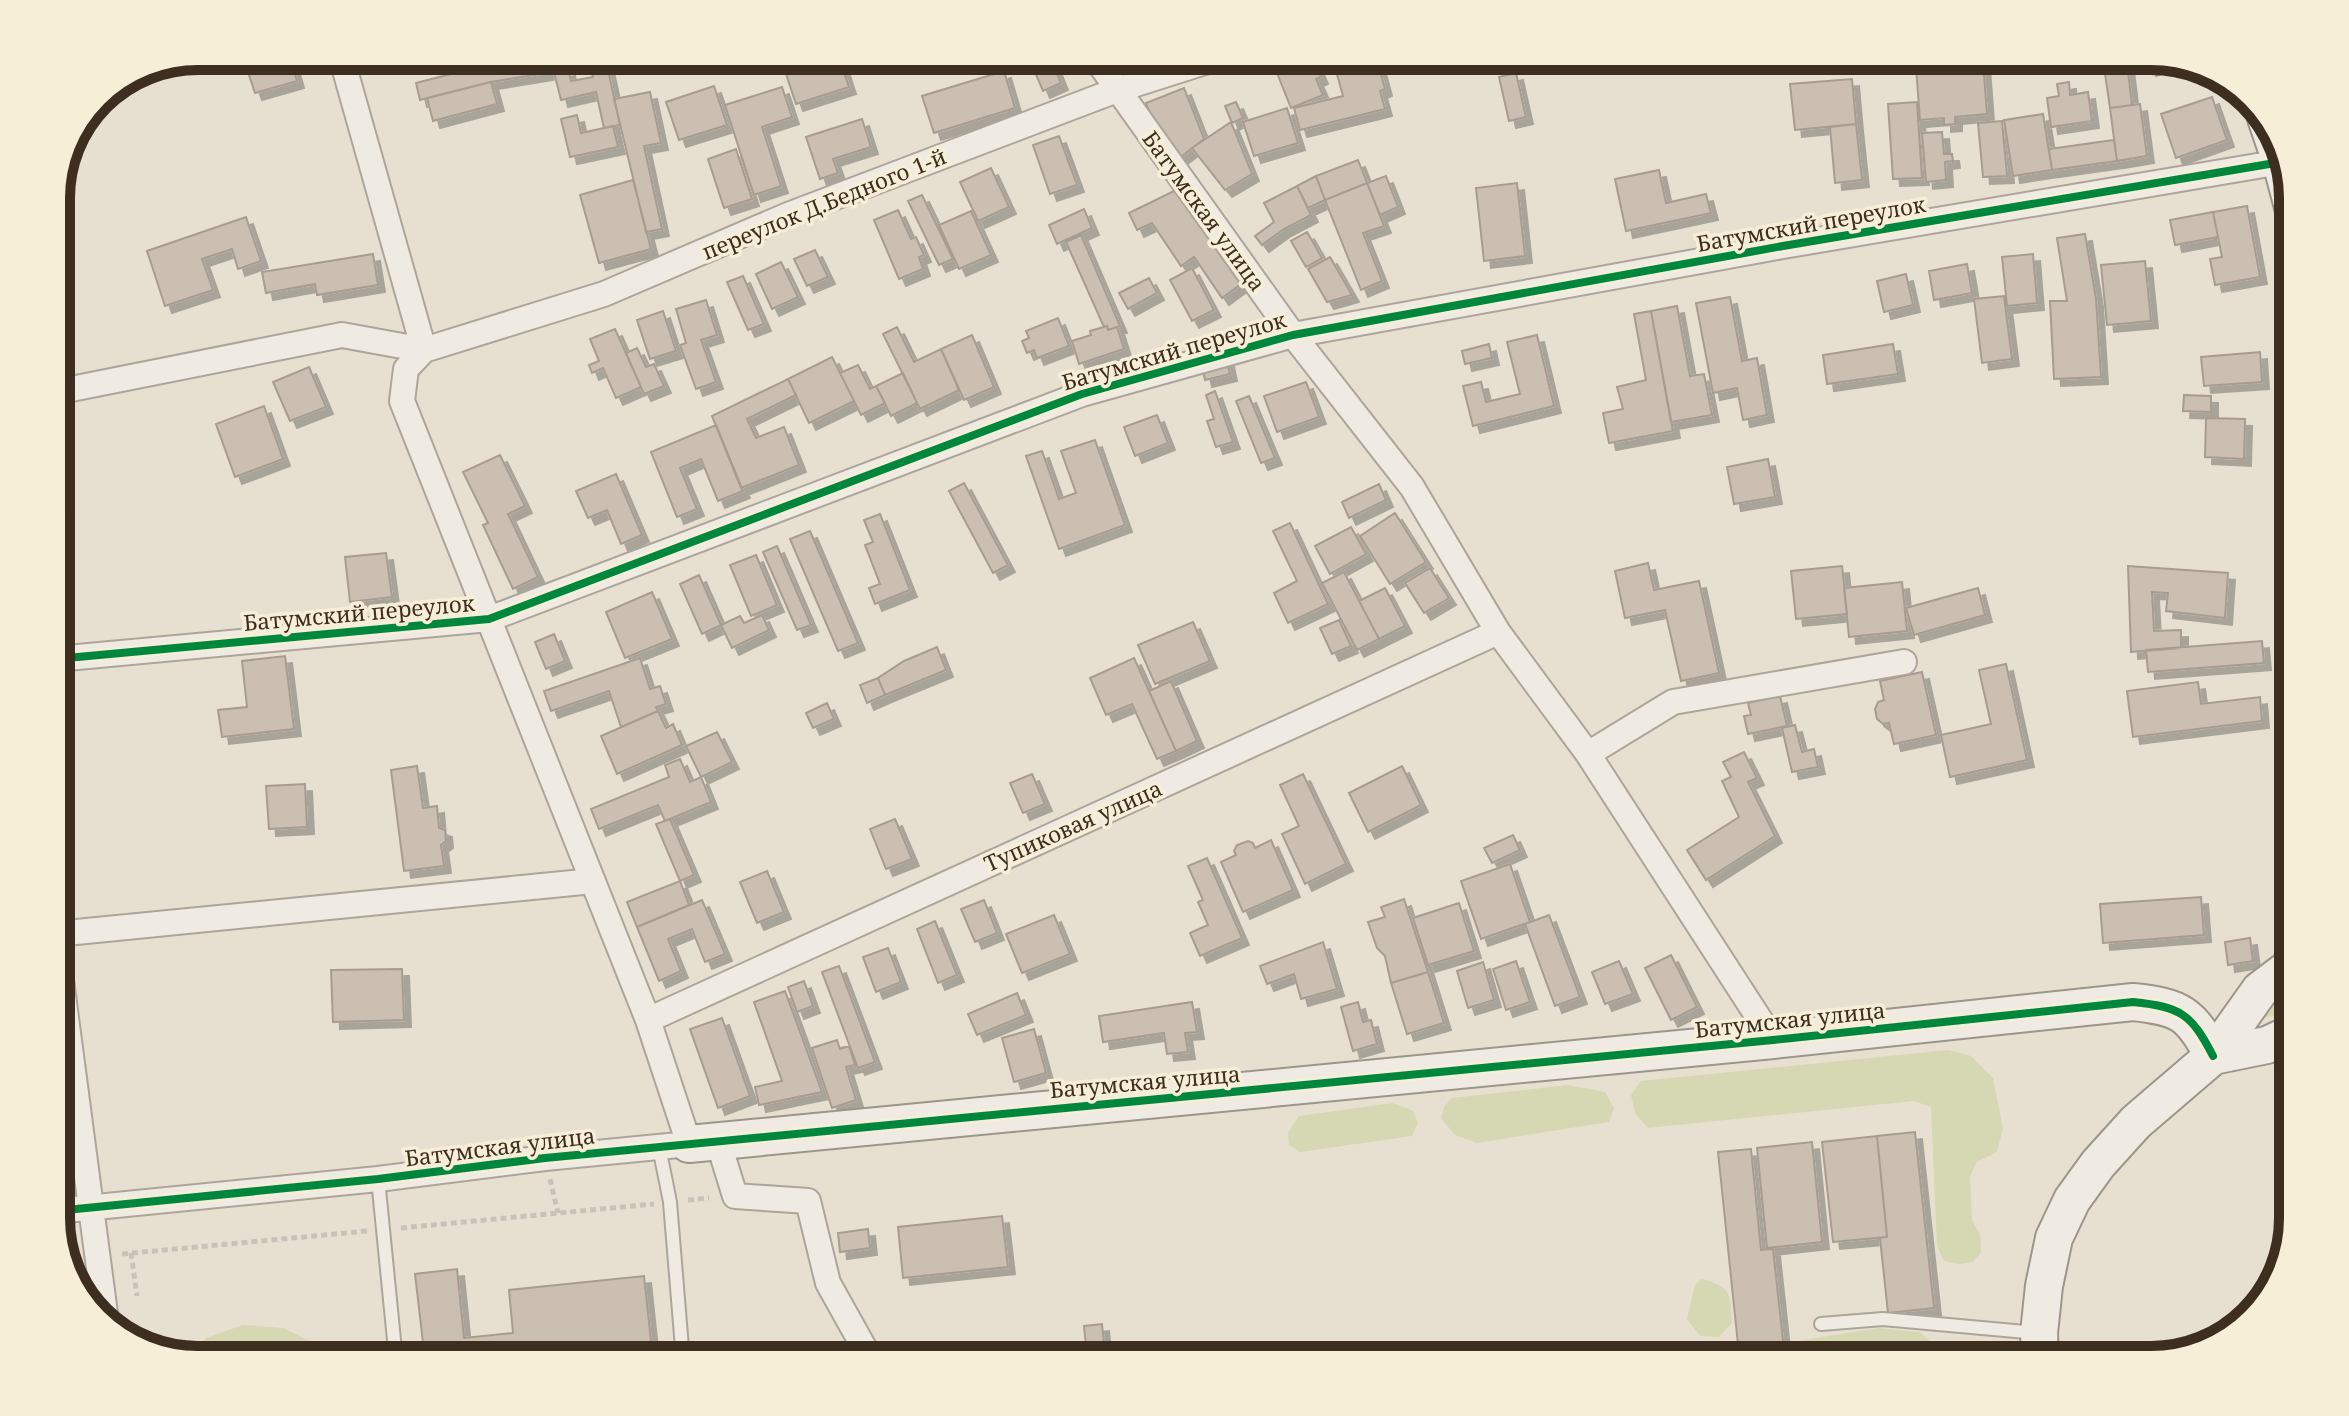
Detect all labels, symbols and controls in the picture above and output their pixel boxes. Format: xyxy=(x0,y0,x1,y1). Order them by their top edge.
street label: Батумская улица xyxy=(1136,124,1273,297)
street label: переулок Д.Бедного 1-й xyxy=(697,140,950,266)
street label: Батумский переулок xyxy=(1694,188,1929,258)
street label: Батумский переулок xyxy=(1058,303,1290,396)
street label: Батумский переулок xyxy=(242,587,477,637)
street label: Тупиковая улица xyxy=(979,772,1167,878)
street label: Батумская улица xyxy=(1693,994,1887,1044)
street label: Батумская улица xyxy=(1048,1058,1242,1104)
street label: Батумская улица xyxy=(403,1119,597,1173)

